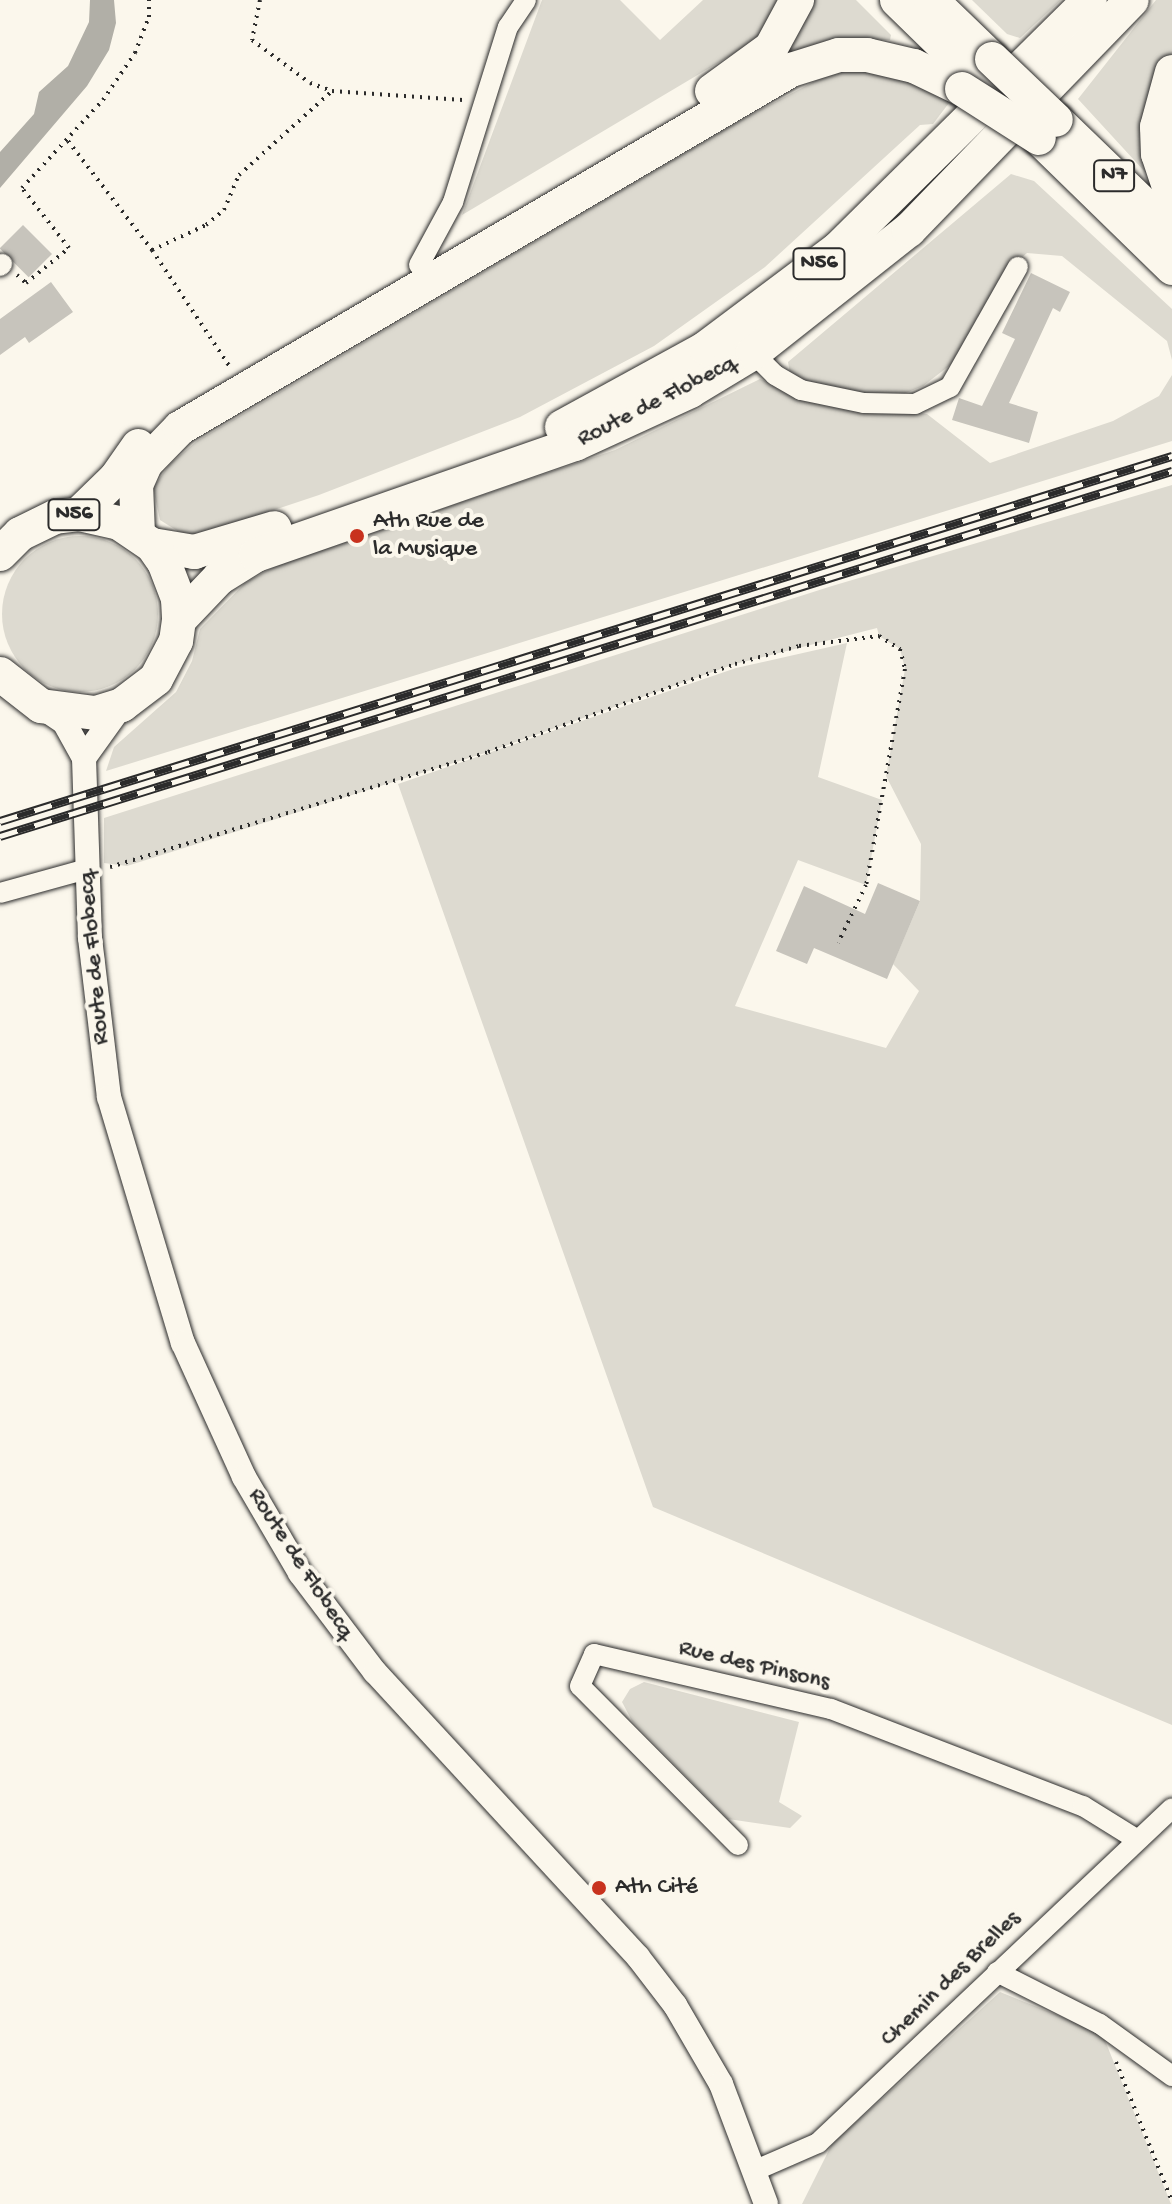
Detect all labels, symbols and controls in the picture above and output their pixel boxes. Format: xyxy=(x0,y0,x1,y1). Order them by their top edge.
road number: N7 xyxy=(1092,158,1136,194)
road number: N56 xyxy=(791,246,847,282)
street label: Route de Flobecq xyxy=(573,350,741,454)
road number: N56 xyxy=(46,497,102,533)
place label: Ath Rue de la Musique xyxy=(373,508,484,564)
marker: Ath Rue de la Musique xyxy=(348,527,366,545)
street label: Route de Flobecq xyxy=(73,870,117,1046)
street label: Route de Flobecq xyxy=(241,1483,359,1645)
street label: Rue des Pinsons xyxy=(676,1635,832,1697)
place label: Ath Cité xyxy=(615,1874,698,1902)
marker: Ath Cité xyxy=(590,1879,608,1897)
street label: Chemin des Brelles xyxy=(875,1905,1027,2053)

